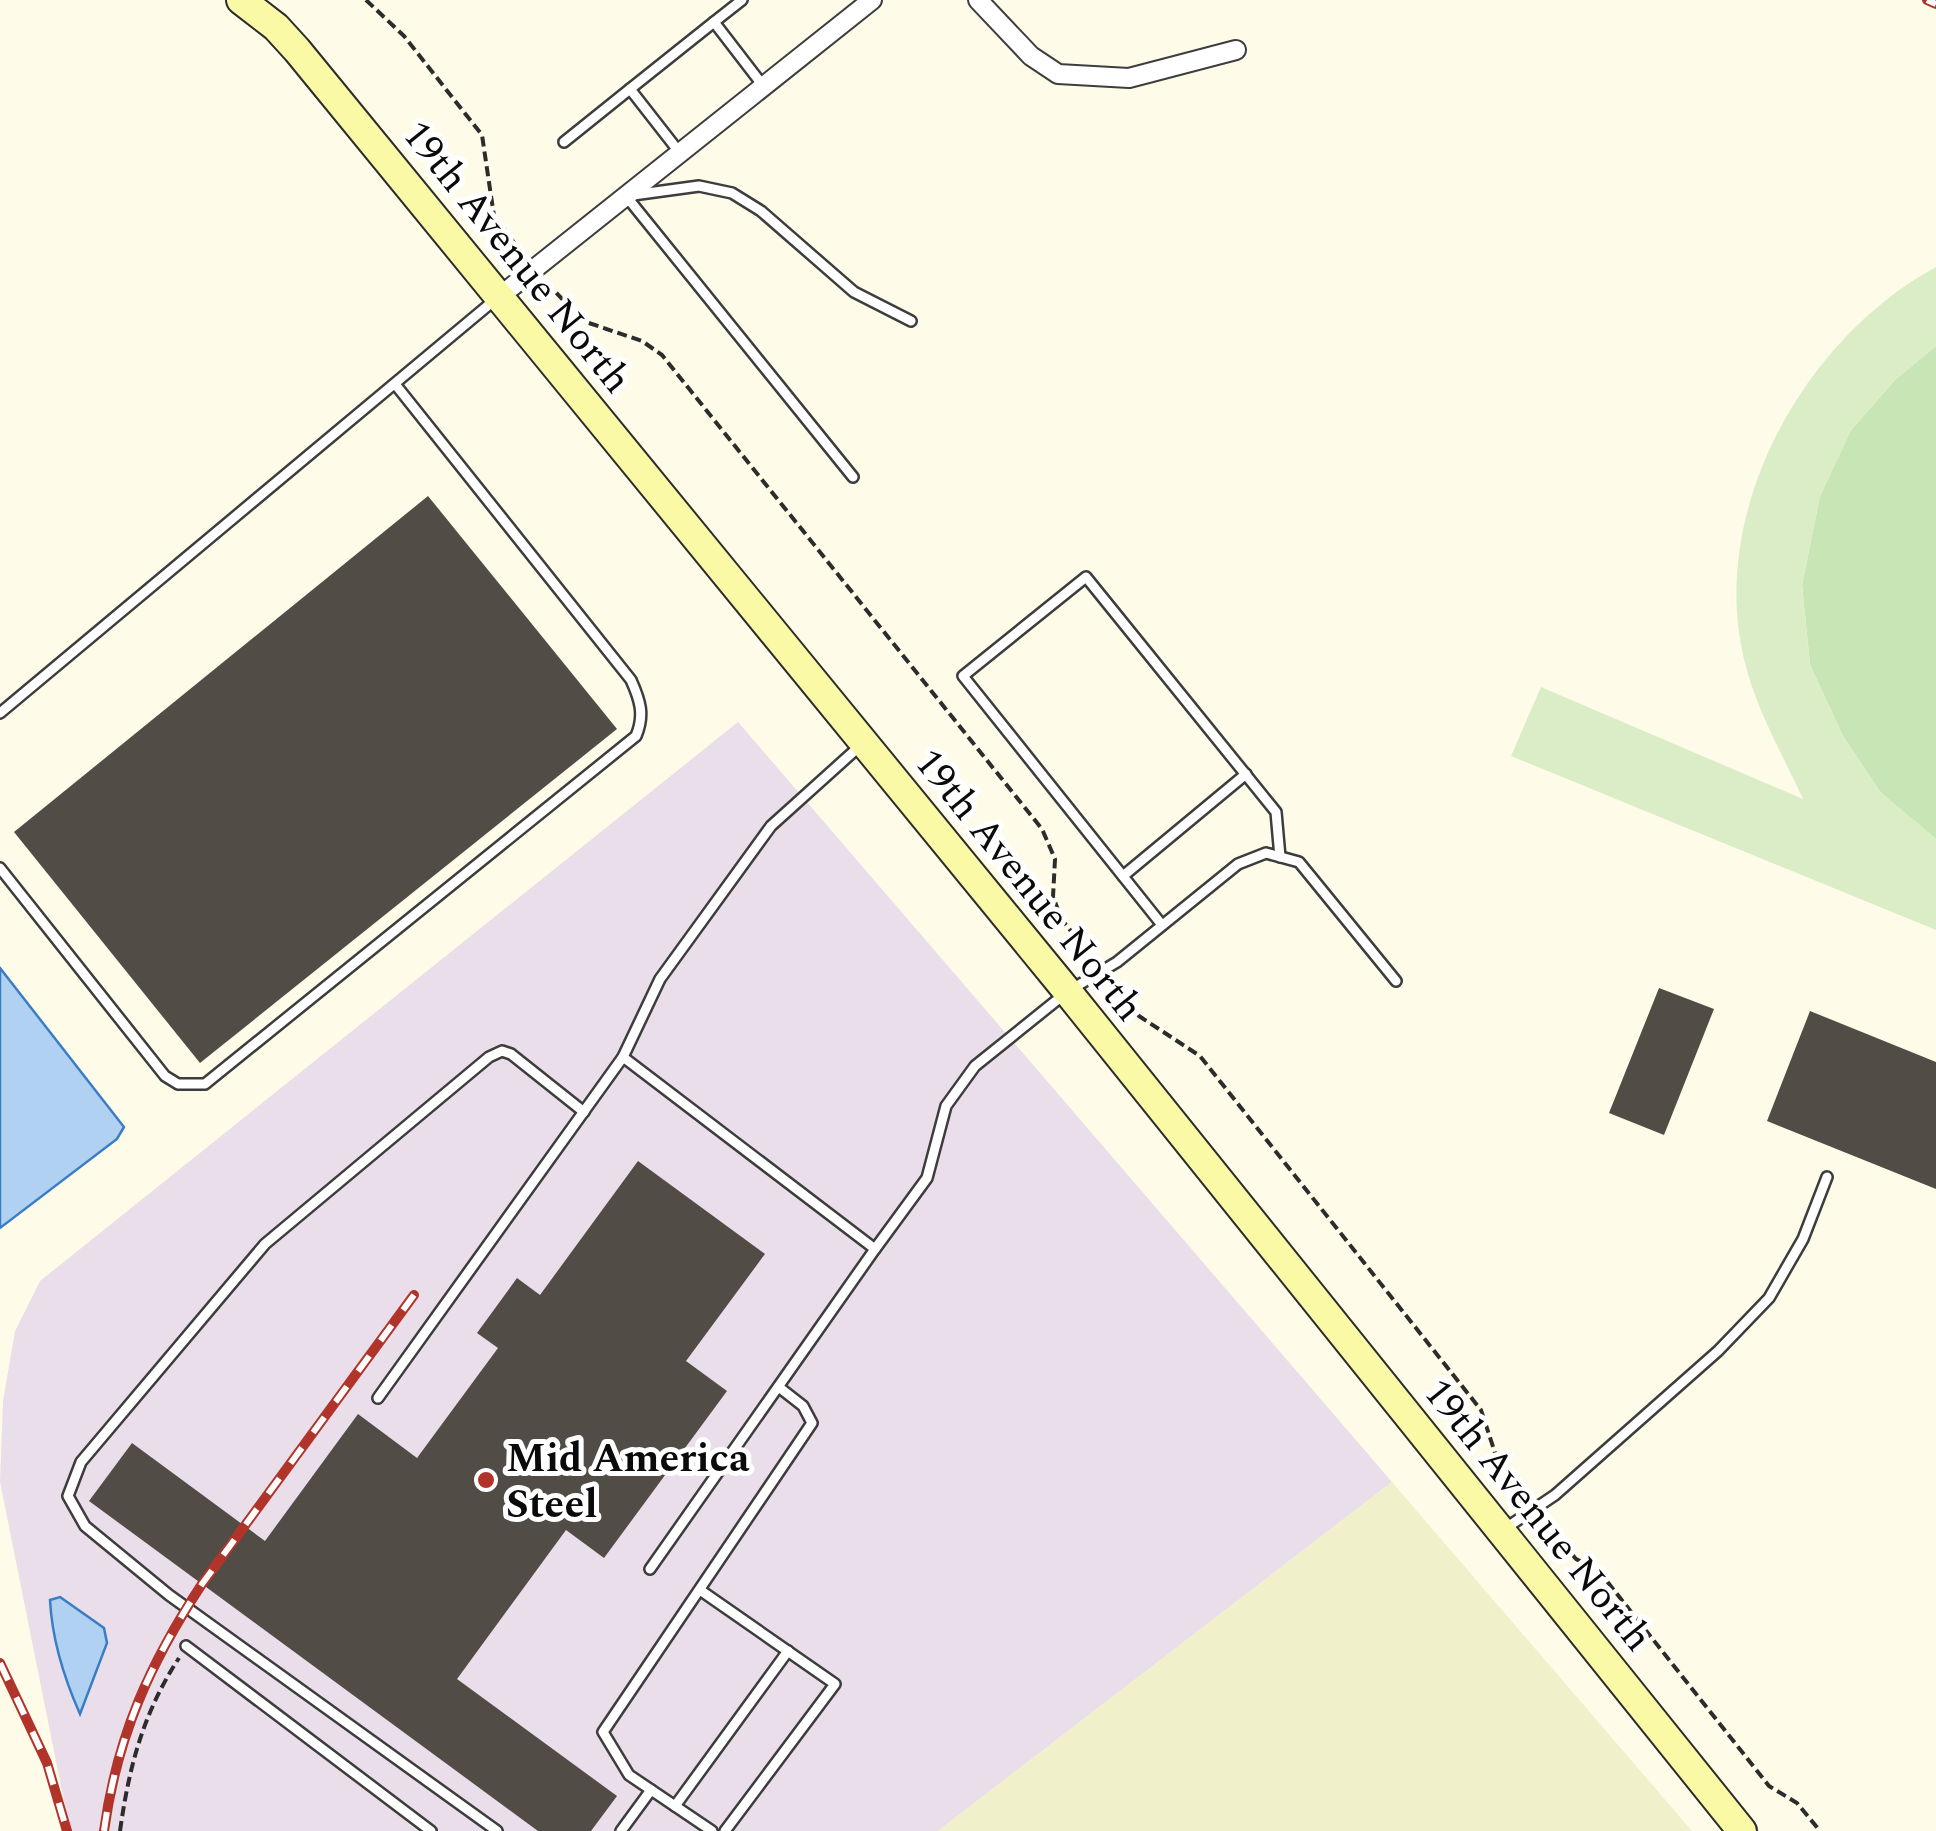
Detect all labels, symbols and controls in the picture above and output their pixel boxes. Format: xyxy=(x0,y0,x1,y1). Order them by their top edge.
street label: 19th Avenue North xyxy=(387,108,646,407)
street label: 19th Avenue North xyxy=(899,736,1158,1035)
street label: 19th Avenue North xyxy=(1408,1366,1667,1665)
place label: Mid America Steel xyxy=(506,1429,750,1536)
marker: Mid America Steel xyxy=(475,1469,497,1491)

